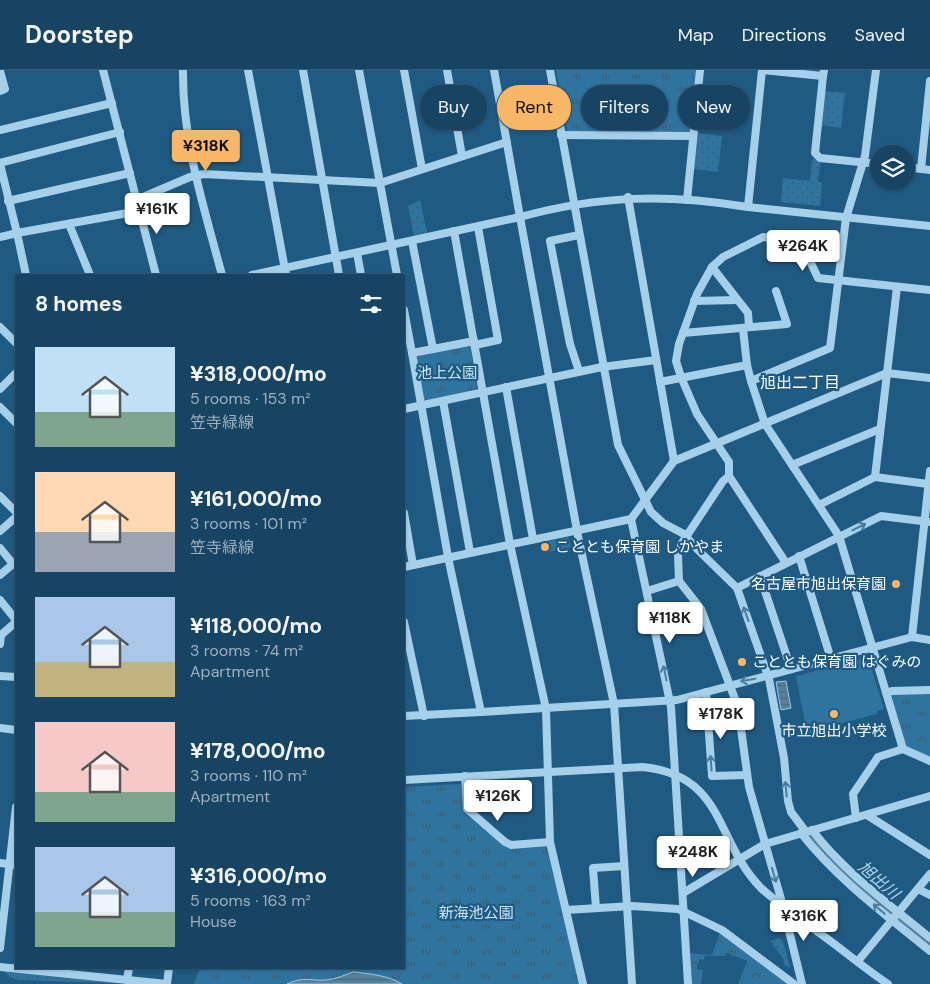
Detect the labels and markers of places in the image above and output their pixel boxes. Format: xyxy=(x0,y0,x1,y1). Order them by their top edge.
pin: ¥318K xyxy=(171,129,241,172)
pin: ¥161K xyxy=(122,192,192,235)
pin: ¥264K xyxy=(768,230,838,272)
place label: こととも保育園 しかやま xyxy=(555,537,724,557)
marker: こととも保育園 しかやま xyxy=(539,541,551,553)
place label: 名古屋市旭出保育園 xyxy=(751,574,886,594)
marker: 名古屋市旭出保育園 xyxy=(890,578,902,590)
pin: ¥118K xyxy=(635,602,705,644)
place label: こととも保育園 はぐみの xyxy=(752,652,921,672)
marker: こととも保育園 はぐみの xyxy=(736,656,748,668)
pin: ¥178K xyxy=(686,698,756,740)
marker: 市立旭出小学校 xyxy=(828,708,840,720)
place label: 市立旭出小学校 xyxy=(781,721,887,741)
pin: ¥126K xyxy=(463,780,533,822)
pin: ¥248K xyxy=(658,836,728,878)
pin: ¥316K xyxy=(769,900,839,942)

